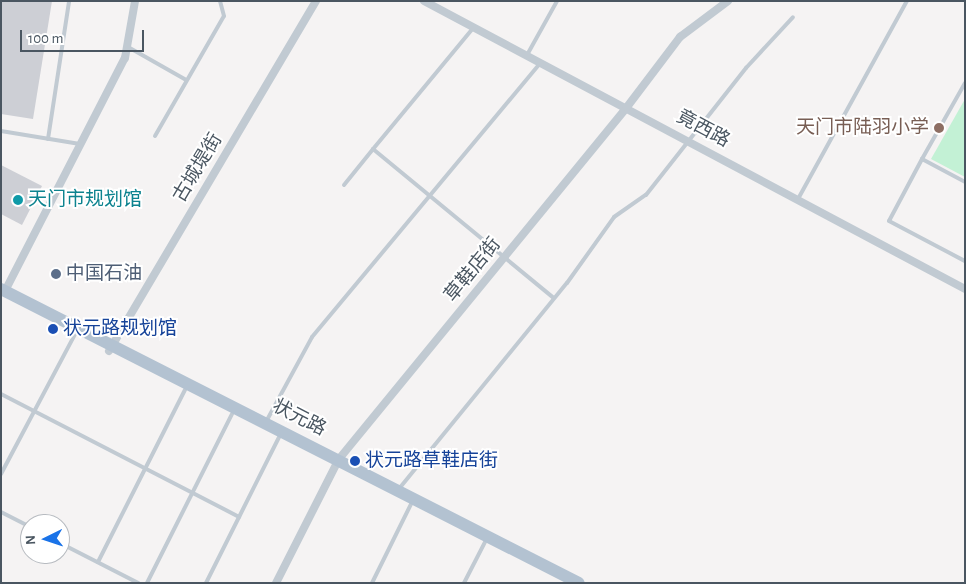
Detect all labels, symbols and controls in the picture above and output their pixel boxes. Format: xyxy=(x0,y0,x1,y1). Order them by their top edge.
scale bar xyxy=(22,20,146,52)
text: 100 m xyxy=(28,31,63,46)
street label: 竟西路 xyxy=(672,106,734,152)
place label: 天门市陆羽小学 xyxy=(796,117,929,139)
marker: 天门市陆羽小学 xyxy=(933,122,945,134)
street label: 古城堤街 xyxy=(169,130,227,206)
place label: 天门市规划馆 xyxy=(28,189,142,211)
marker: 天门市规划馆 xyxy=(12,194,24,206)
street label: 草鞋店街 xyxy=(440,233,506,307)
place label: 中国石油 xyxy=(66,263,142,285)
marker: 中国石油 xyxy=(50,268,62,280)
place label: 状元路规划馆 xyxy=(63,318,177,340)
marker: 状元路规划馆 xyxy=(47,323,59,335)
street label: 状元路 xyxy=(268,395,330,441)
place label: 状元路草鞋店街 xyxy=(365,450,498,472)
marker: 状元路草鞋店街 xyxy=(349,455,361,467)
north arrow xyxy=(20,514,70,564)
text: N xyxy=(24,535,38,545)

